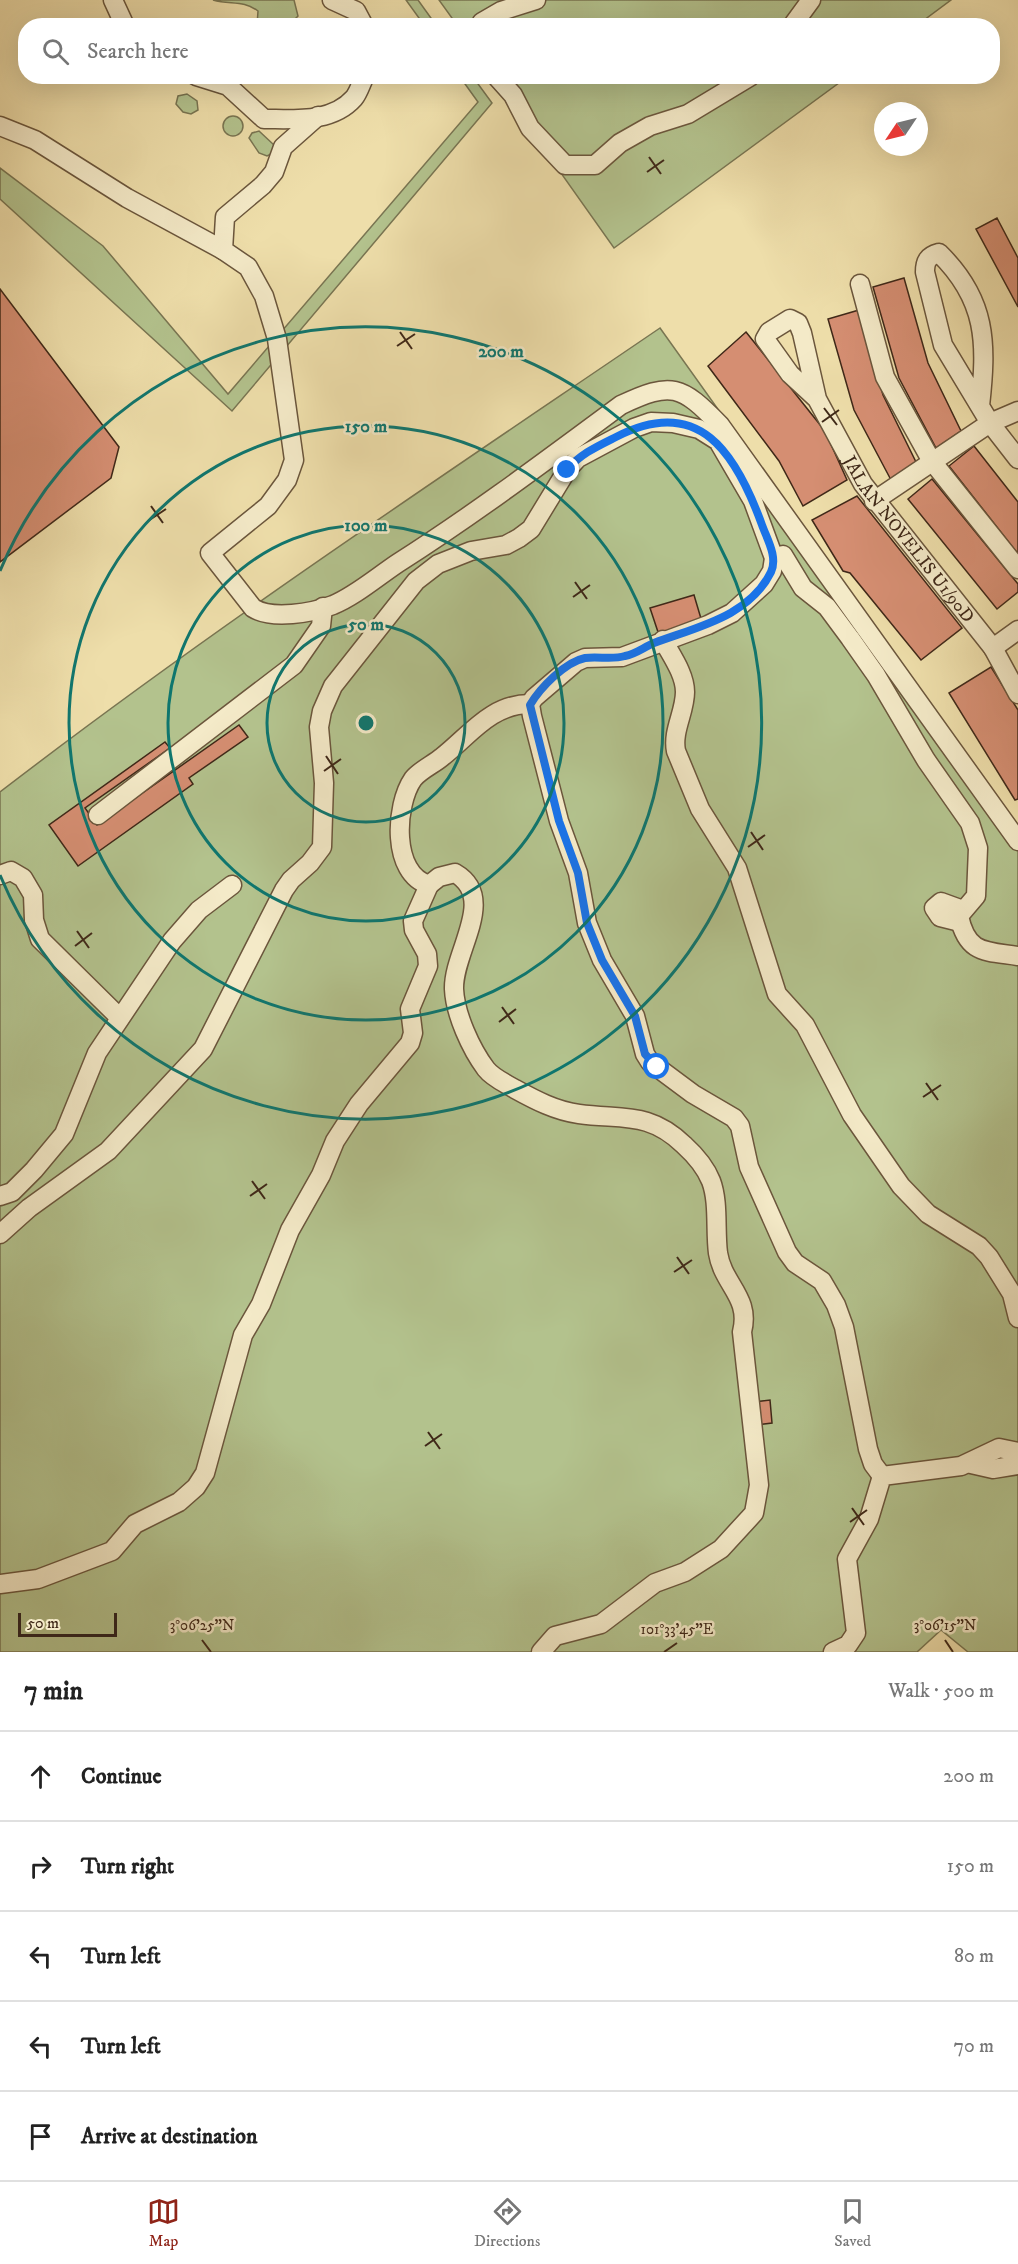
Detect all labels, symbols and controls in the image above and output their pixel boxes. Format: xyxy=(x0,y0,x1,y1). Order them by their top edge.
search box xyxy=(18,18,1000,84)
icon: search xyxy=(39,35,72,68)
text: Search here xyxy=(87,38,189,65)
north arrow xyxy=(874,102,928,156)
text: 200 m xyxy=(478,341,524,363)
text: 150 m xyxy=(345,416,388,438)
street label: JALAN NOVELIS U1/90D xyxy=(837,450,979,627)
route end xyxy=(553,456,579,482)
text: 100 m xyxy=(344,515,388,537)
text: 50 m xyxy=(347,614,384,636)
centre of rings xyxy=(356,713,376,733)
route start xyxy=(643,1053,669,1079)
scale bar xyxy=(18,1610,117,1638)
text: 50 m xyxy=(27,1613,59,1633)
text: 3°06'25"N xyxy=(170,1616,234,1635)
text: 3°06'15"N xyxy=(914,1616,976,1635)
text: 101°33'45"E xyxy=(641,1620,714,1639)
text: 7 min xyxy=(24,1675,83,1708)
text: Walk · 500 m xyxy=(888,1679,994,1704)
icon: ahead xyxy=(24,1760,57,1793)
text: Continue xyxy=(81,1763,162,1790)
text: 200 m xyxy=(943,1764,994,1789)
icon: right xyxy=(24,1850,57,1883)
text: Turn right xyxy=(81,1853,174,1880)
text: 150 m xyxy=(947,1854,994,1879)
icon: left xyxy=(24,1940,57,1973)
text: Turn left xyxy=(81,1943,161,1970)
text: 80 m xyxy=(954,1944,994,1969)
icon: left xyxy=(24,2030,57,2063)
text: Turn left xyxy=(81,2033,161,2060)
text: 70 m xyxy=(953,2034,994,2059)
icon: arrive xyxy=(24,2120,57,2153)
text: Arrive at destination xyxy=(81,2123,258,2150)
tab: Map xyxy=(147,2195,180,2251)
tab: Directions xyxy=(474,2195,540,2251)
tab: Saved xyxy=(834,2195,871,2251)

